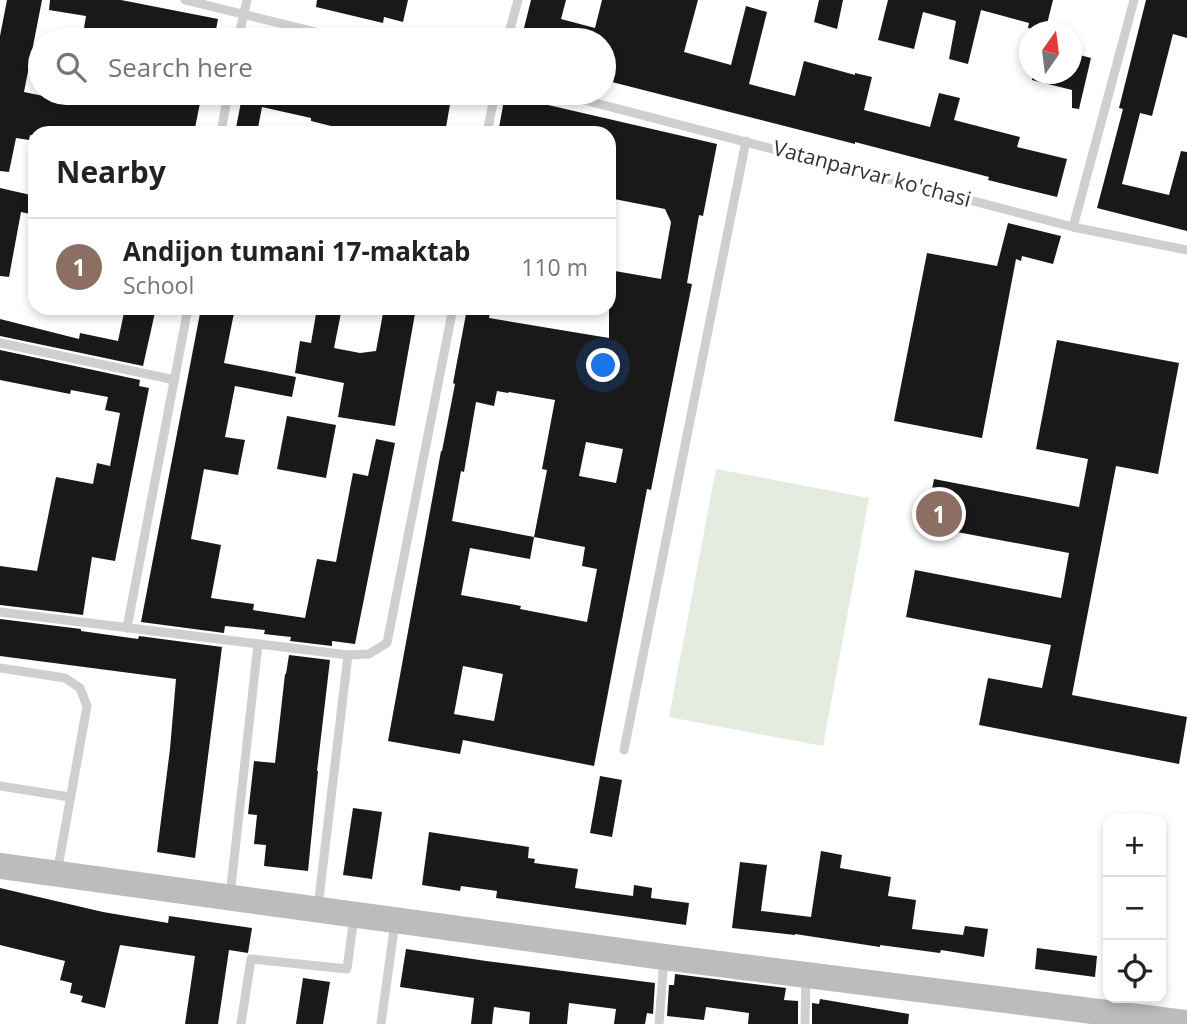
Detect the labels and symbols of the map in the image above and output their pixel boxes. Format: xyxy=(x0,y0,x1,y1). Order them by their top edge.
north arrow xyxy=(1019,21,1082,84)
street label: Vatanparvar ko'chasi xyxy=(770,133,974,213)
your location xyxy=(586,348,620,382)
pin: 1 xyxy=(916,488,962,540)

